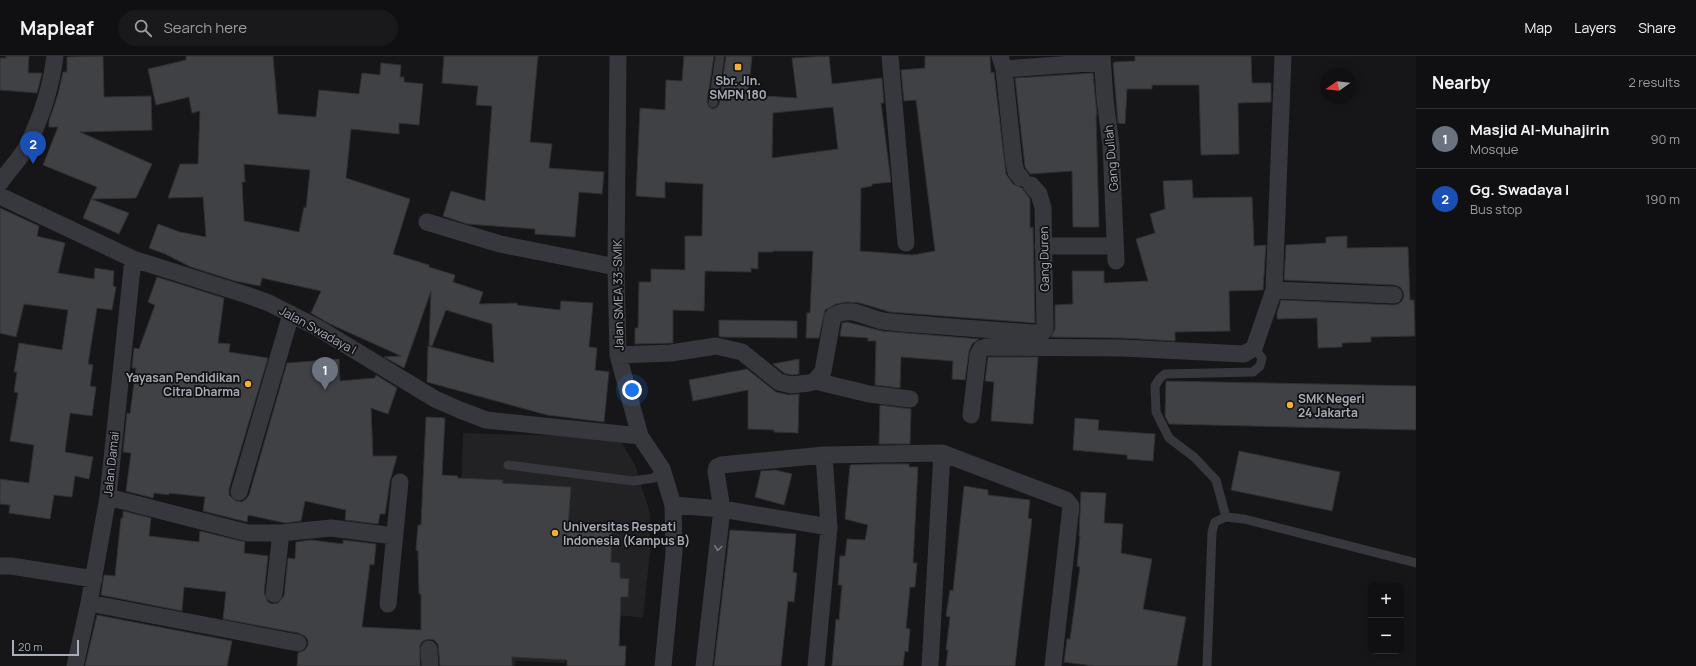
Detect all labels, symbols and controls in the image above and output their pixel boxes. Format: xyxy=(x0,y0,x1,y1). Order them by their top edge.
search box xyxy=(118,10,398,46)
text: Mapleaf xyxy=(20,15,94,41)
icon: search xyxy=(132,17,154,39)
text: Search here xyxy=(164,17,247,38)
text: Map xyxy=(1524,18,1552,37)
text: Layers xyxy=(1574,18,1616,37)
text: Share xyxy=(1638,18,1676,37)
marker: Sbr. Jln. SMPN 180 xyxy=(733,62,743,72)
north arrow xyxy=(1320,68,1356,104)
text: Nearby xyxy=(1432,71,1490,94)
place label: Sbr. Jln. SMPN 180 xyxy=(709,72,767,103)
text: 2 results xyxy=(1628,73,1680,91)
text: Masjid Al-Muhajirin xyxy=(1470,119,1609,140)
street label: Gang Dullah xyxy=(1100,124,1122,192)
text: 1 xyxy=(1442,130,1448,148)
text: 90 m xyxy=(1650,130,1680,148)
pin: 2 xyxy=(20,131,46,164)
text: Mosque xyxy=(1470,140,1518,158)
text: Gg. Swadaya I xyxy=(1470,179,1569,200)
text: 2 xyxy=(1441,190,1449,208)
text: 190 m xyxy=(1645,190,1680,208)
text: Bus stop xyxy=(1470,200,1522,218)
street label: Gang Duren xyxy=(1035,226,1053,292)
street label: Jalan SMEA 33-SMIK xyxy=(609,238,627,351)
street label: Jalan Swadaya I xyxy=(276,302,360,358)
pin: 1 xyxy=(312,357,338,390)
place label: Yayasan Pendidikan Citra Dharma xyxy=(126,369,240,400)
marker: Yayasan Pendidikan Citra Dharma xyxy=(243,379,253,389)
your location xyxy=(622,380,642,400)
place label: SMK Negeri 24 Jakarta xyxy=(1298,390,1365,421)
marker: SMK Negeri 24 Jakarta xyxy=(1285,400,1295,410)
street label: Jalan Damai xyxy=(99,430,123,498)
place label: Universitas Respati Indonesia (Kampus B) xyxy=(563,518,690,549)
marker: Universitas Respati Indonesia (Kampus B) xyxy=(550,528,560,538)
one-way arrow xyxy=(713,545,722,551)
map controls xyxy=(1368,582,1404,654)
button: + xyxy=(1368,582,1404,618)
button: − xyxy=(1368,618,1404,654)
scale bar xyxy=(12,638,79,657)
text: 20 m xyxy=(18,639,43,654)

